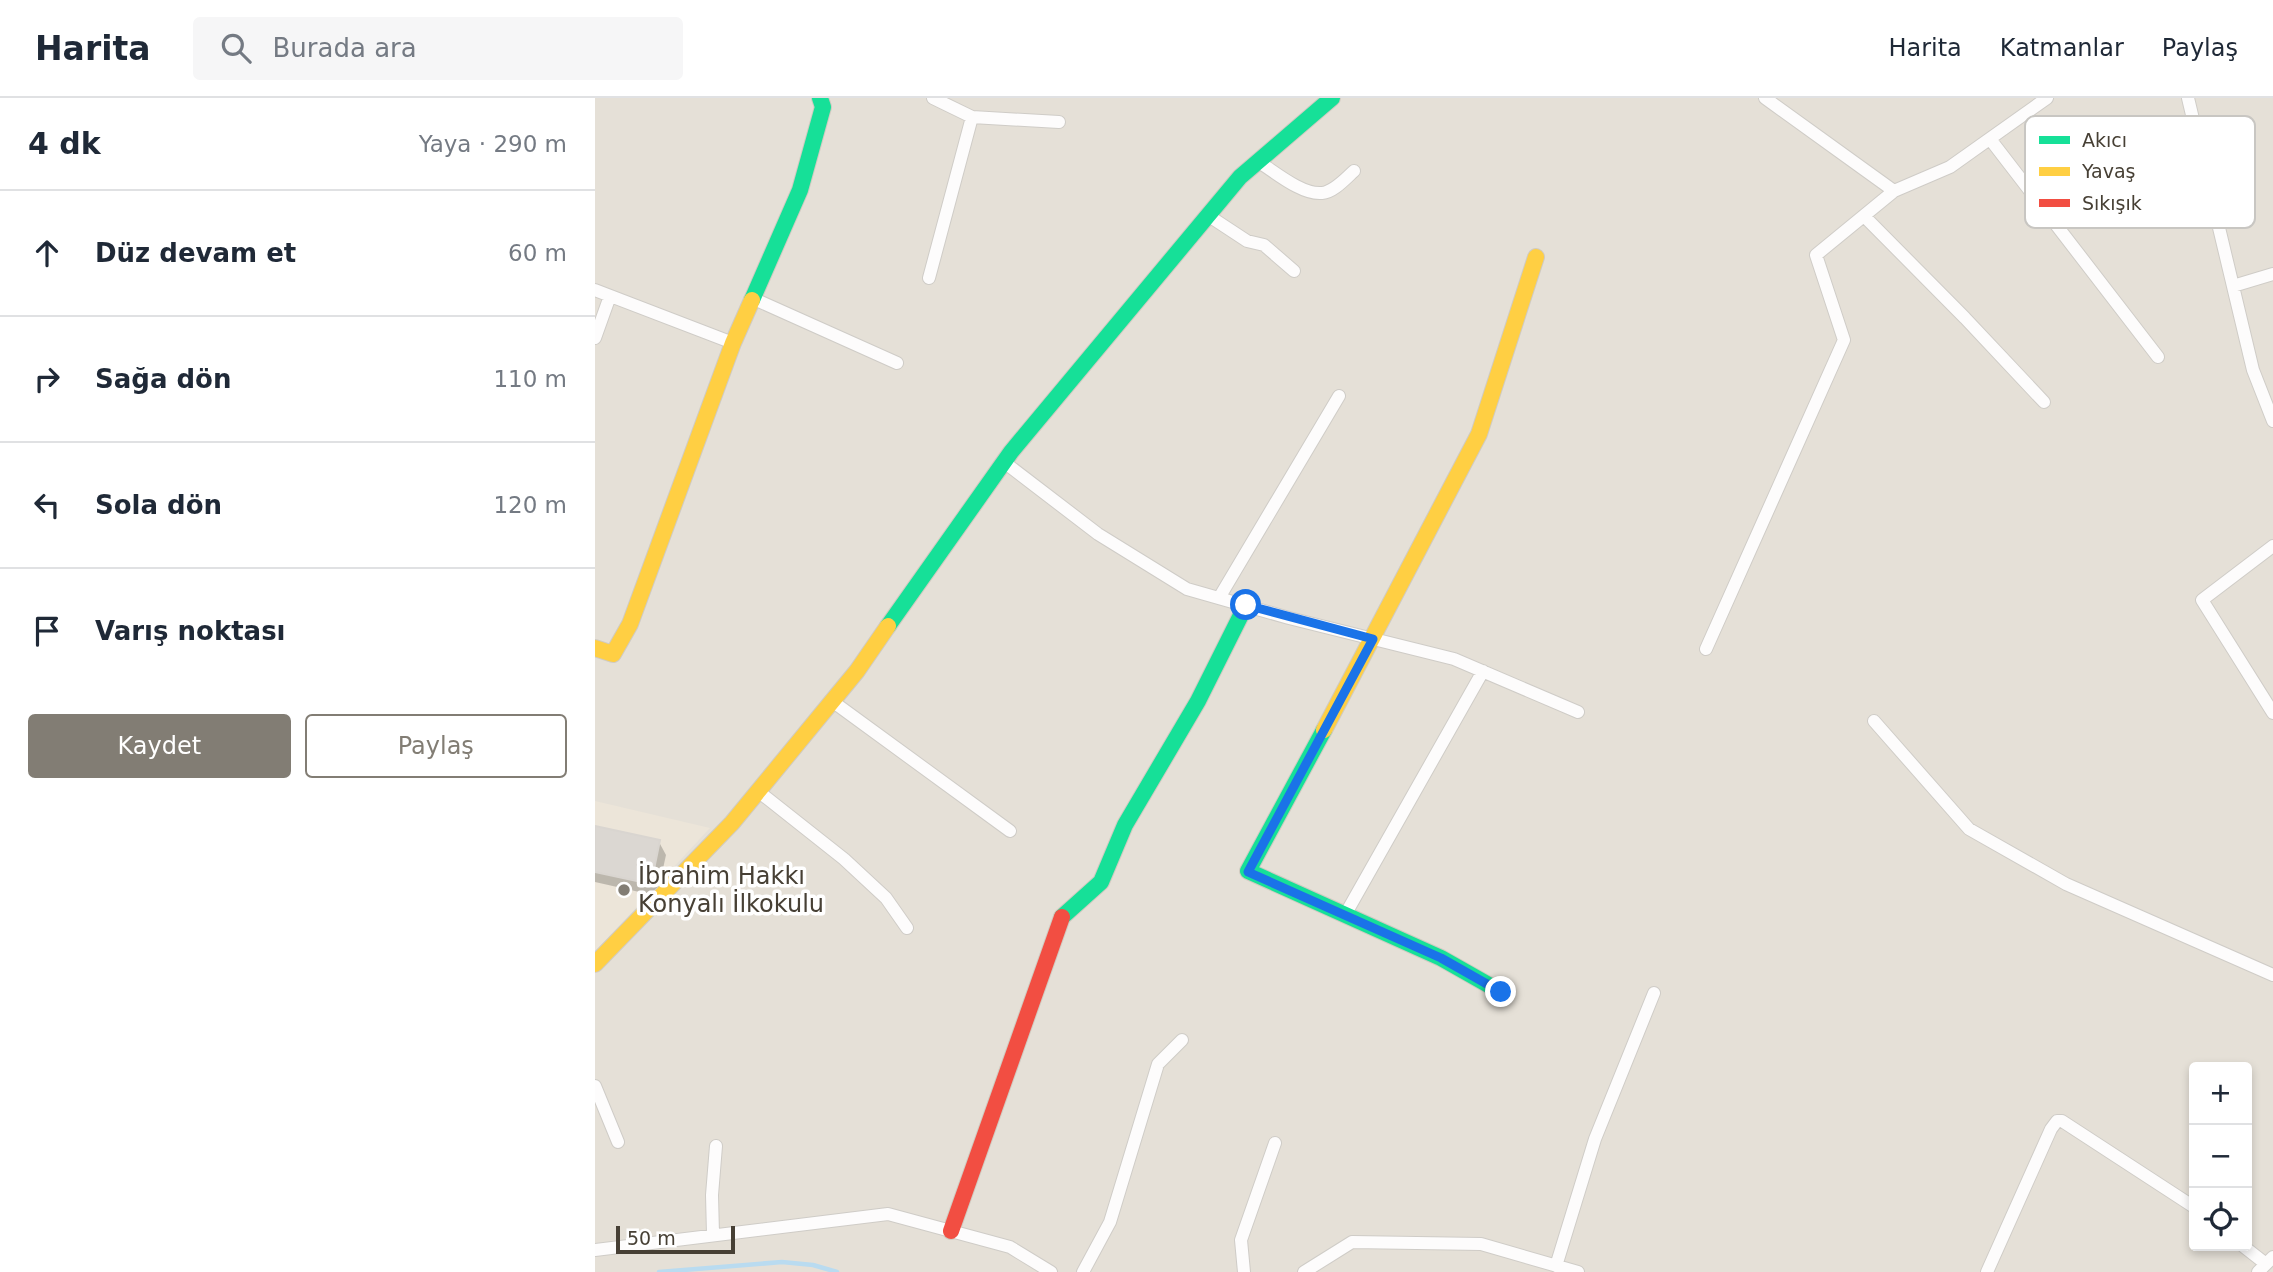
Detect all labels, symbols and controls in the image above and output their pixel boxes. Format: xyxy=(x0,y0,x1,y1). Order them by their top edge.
search box xyxy=(193,17,683,80)
text: Harita xyxy=(35,29,151,68)
icon: search xyxy=(217,29,255,67)
text: Burada ara xyxy=(273,33,417,63)
text: Harita xyxy=(1888,34,1962,62)
text: Katmanlar xyxy=(2000,34,2124,62)
text: Paylaş xyxy=(2162,34,2238,62)
legend xyxy=(2025,116,2255,228)
text: 4 dk xyxy=(28,126,101,161)
text: Akıcı xyxy=(2082,129,2127,151)
text: Yaya · 290 m xyxy=(419,131,567,157)
text: Yavaş xyxy=(2081,160,2135,182)
text: Sıkışık xyxy=(2082,192,2142,214)
icon: ahead xyxy=(28,234,66,272)
text: Düz devam et xyxy=(95,238,296,268)
text: 60 m xyxy=(508,240,567,266)
icon: right xyxy=(28,360,66,398)
text: Sağa dön xyxy=(95,364,231,394)
text: 110 m xyxy=(493,366,567,392)
icon: left xyxy=(28,486,66,524)
text: Sola dön xyxy=(95,490,222,520)
text: 120 m xyxy=(493,492,567,518)
route start xyxy=(1230,589,1261,620)
icon: arrive xyxy=(28,612,66,650)
text: Varış noktası xyxy=(95,616,286,646)
button: Kaydet xyxy=(28,714,291,778)
button: Paylaş xyxy=(305,714,567,778)
place label: İbrahim Hakkı Konyalı İlkokulu xyxy=(638,861,824,918)
marker: İbrahim Hakkı Konyalı İlkokulu xyxy=(616,882,632,898)
route end xyxy=(1485,976,1516,1007)
map controls xyxy=(2189,1062,2252,1251)
button: + xyxy=(2189,1062,2252,1125)
button: − xyxy=(2189,1125,2252,1188)
button: locate xyxy=(2189,1188,2252,1251)
scale bar xyxy=(616,1223,735,1255)
text: 50 m xyxy=(627,1227,676,1249)

